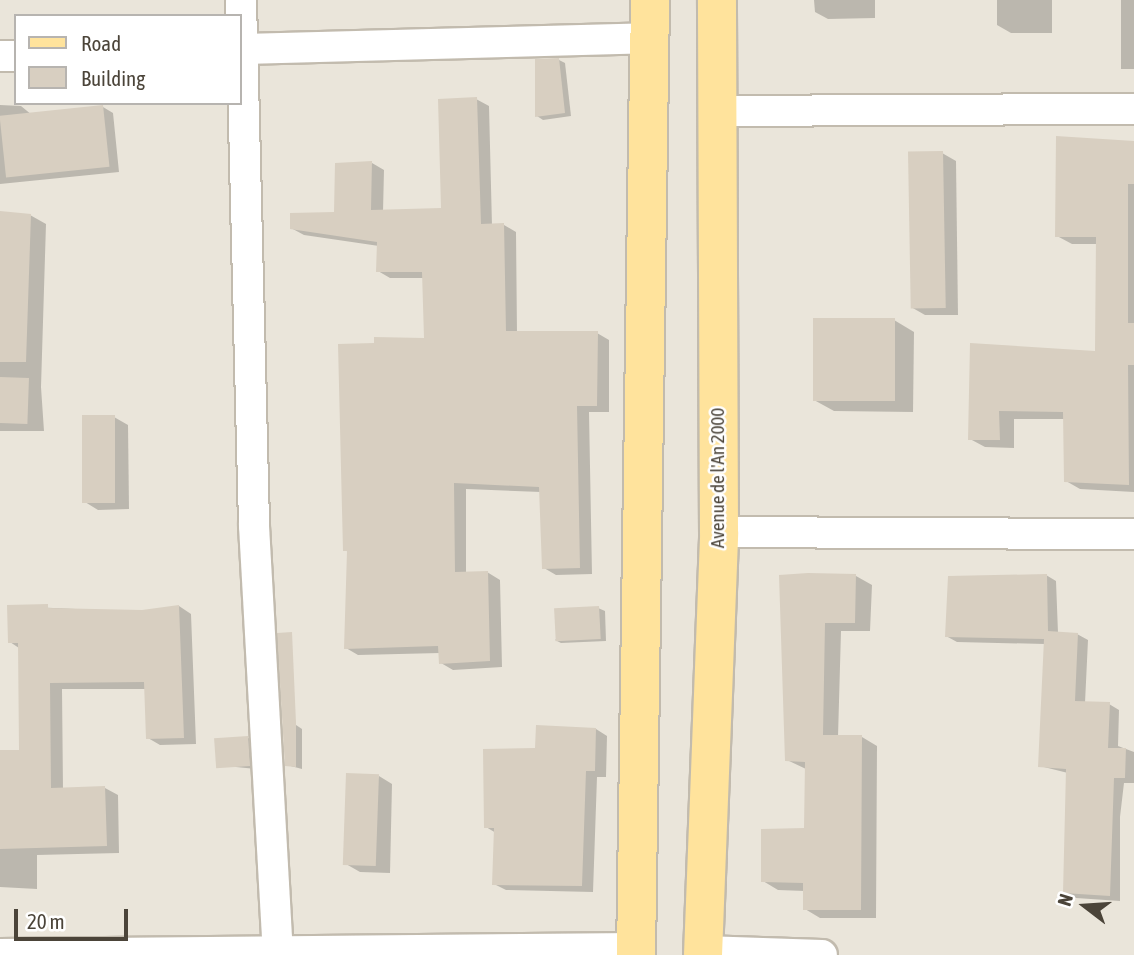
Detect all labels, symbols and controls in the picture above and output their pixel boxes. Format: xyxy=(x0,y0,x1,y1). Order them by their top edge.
legend xyxy=(14,14,242,105)
text: Road xyxy=(81,31,121,55)
text: Building xyxy=(81,66,145,90)
street label: Avenue de l'An 2000 xyxy=(707,408,729,548)
north arrow xyxy=(1050,871,1120,941)
text: N xyxy=(1053,891,1077,908)
scale bar xyxy=(18,895,131,939)
text: 20 m xyxy=(27,909,65,933)

